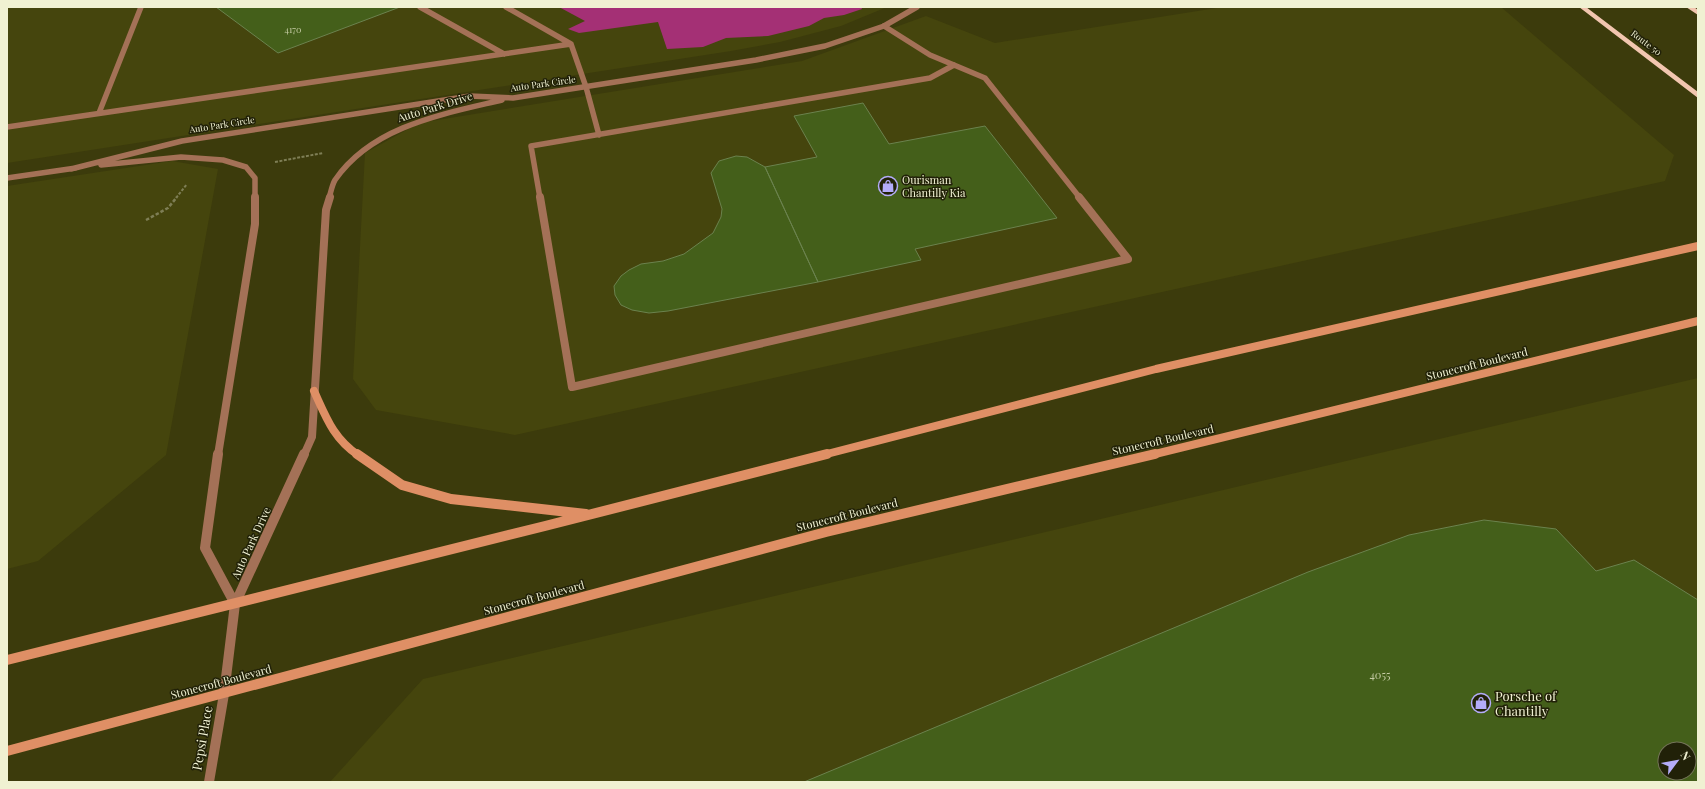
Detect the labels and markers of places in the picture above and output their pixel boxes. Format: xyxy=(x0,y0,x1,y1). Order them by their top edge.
place label: Ourisman Chantilly Kia xyxy=(902,172,966,200)
shop icon: Ourisman Chantilly Kia xyxy=(877,175,899,197)
place label: Porsche of Chantilly xyxy=(1495,687,1558,719)
shop icon: Porsche of Chantilly xyxy=(1470,692,1492,714)

